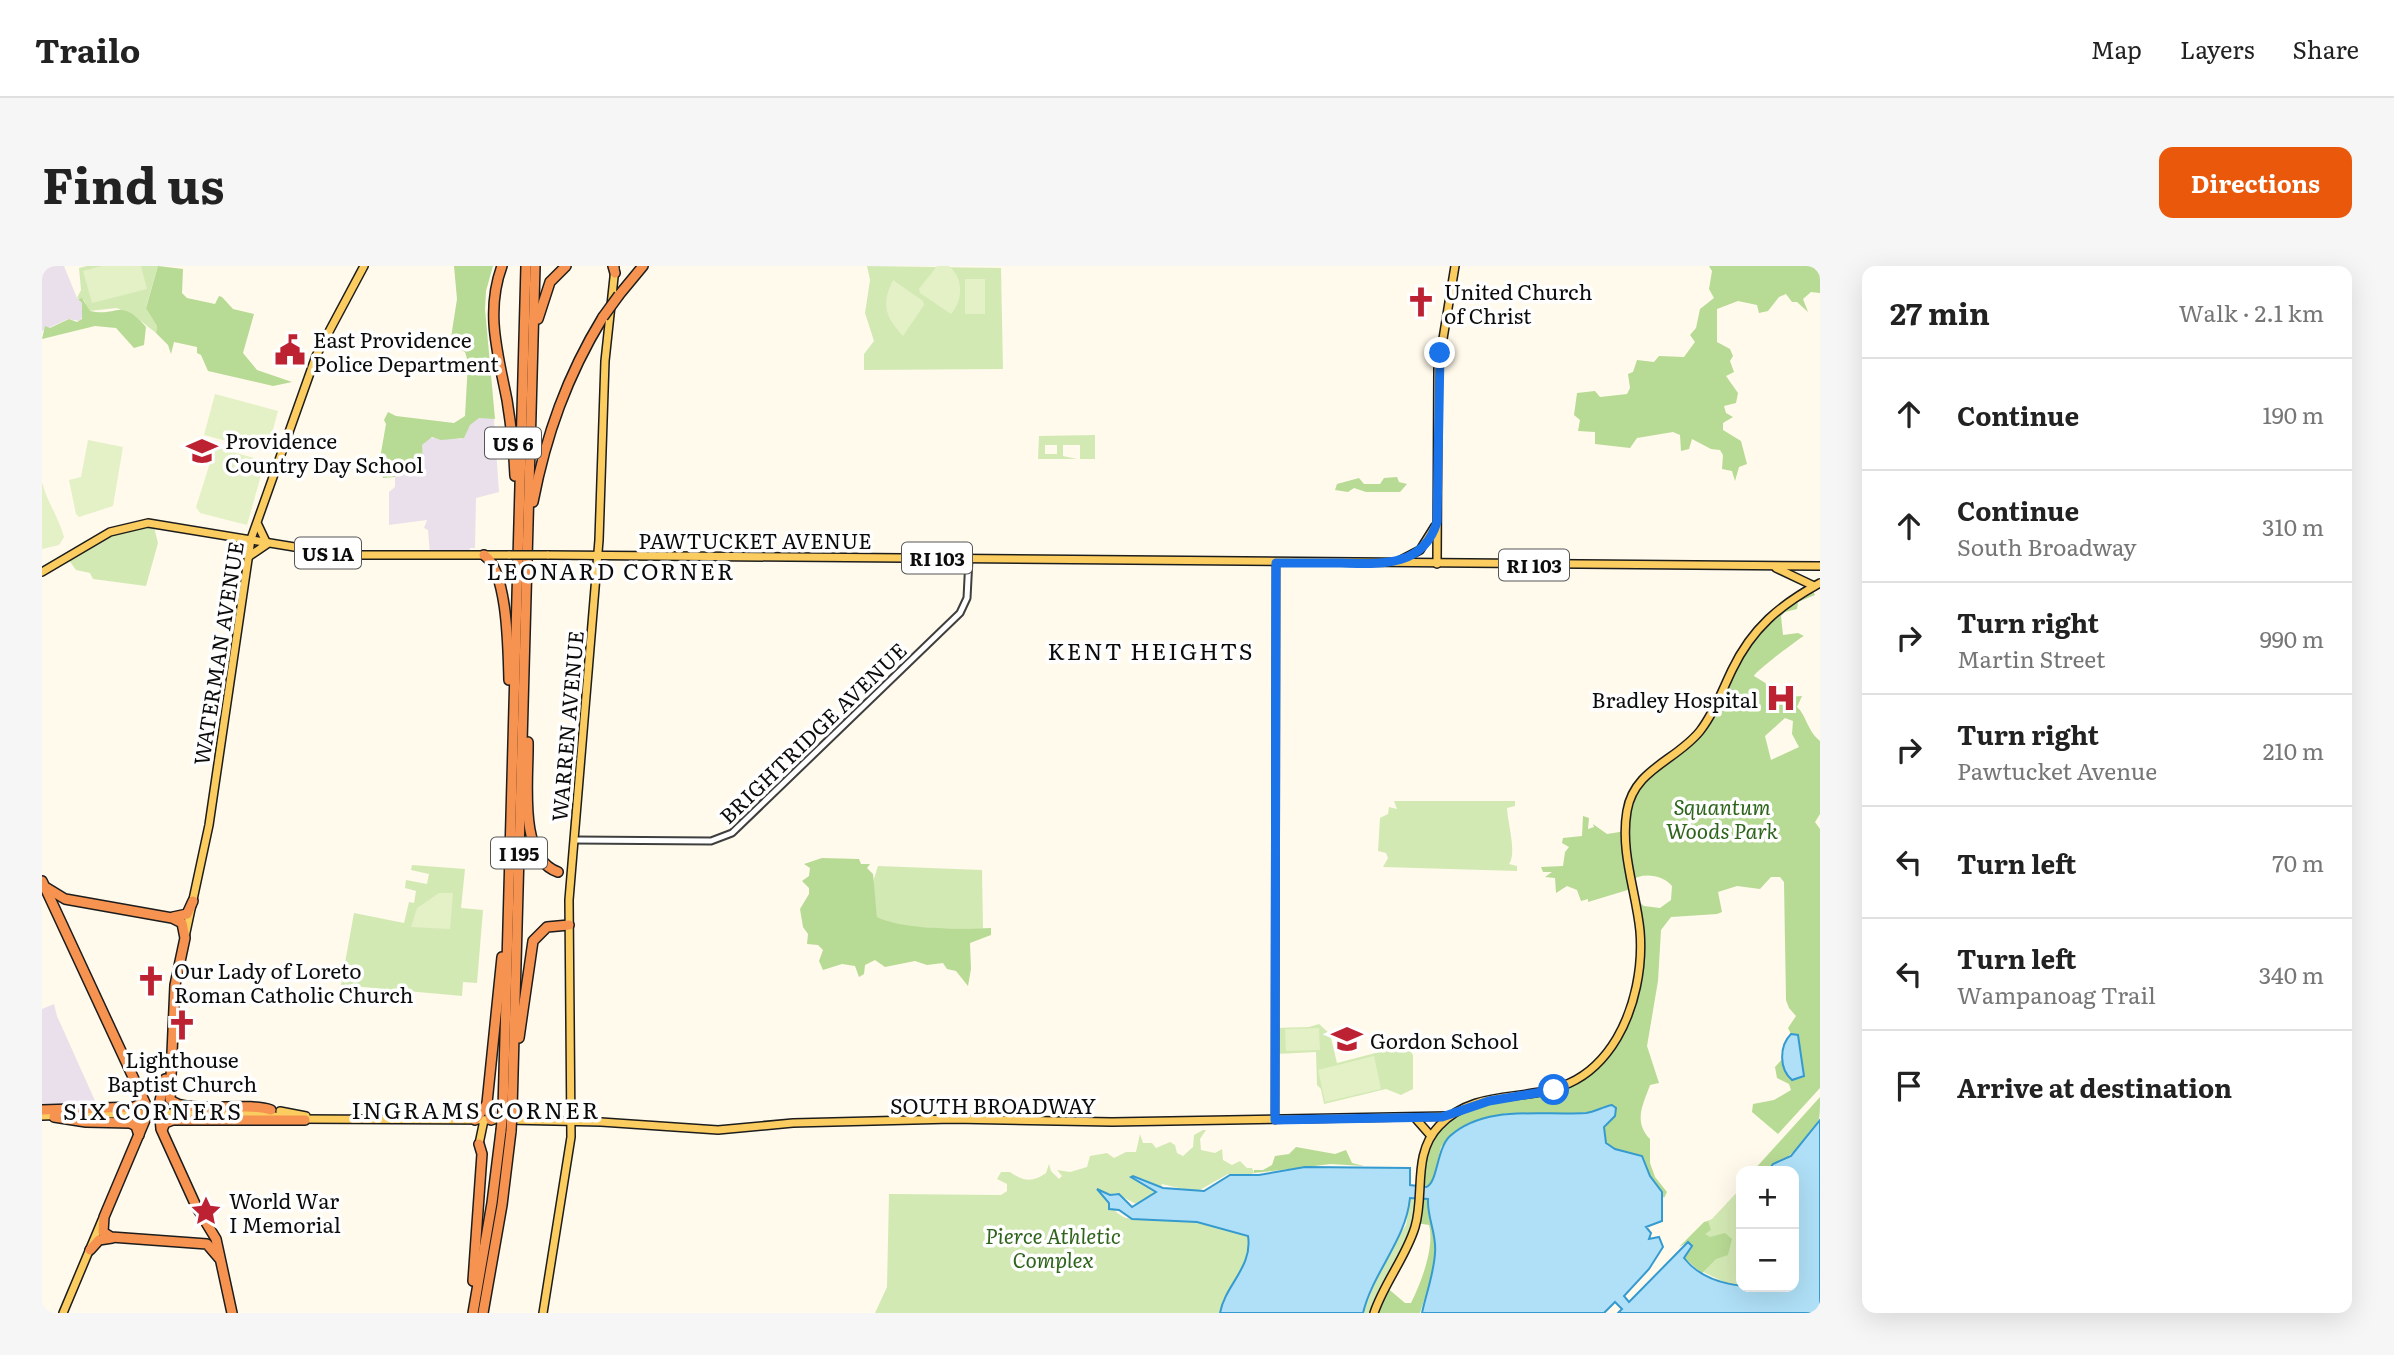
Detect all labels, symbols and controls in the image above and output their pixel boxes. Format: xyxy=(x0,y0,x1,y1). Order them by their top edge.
text: Trailo xyxy=(35,24,140,73)
text: Map xyxy=(2091,31,2142,66)
text: Layers xyxy=(2180,31,2254,66)
text: Share xyxy=(2292,31,2359,66)
text: Find us xyxy=(42,146,225,219)
button: Directions xyxy=(2159,147,2352,218)
place label: United Church of Christ xyxy=(1444,275,1592,330)
church icon: United Church of Christ xyxy=(1404,285,1438,319)
text: 27 min xyxy=(1890,290,1990,334)
text: Walk · 2.1 km xyxy=(2179,295,2324,329)
place label: East Providence Police Department xyxy=(313,323,499,378)
public building icon: East Providence Police Department xyxy=(273,333,307,367)
route end xyxy=(1424,337,1455,368)
icon: ahead xyxy=(1890,395,1928,433)
text: Continue xyxy=(1957,395,2079,434)
text: 190 m xyxy=(2262,397,2324,431)
place label: Providence Country Day School xyxy=(225,424,423,479)
road number: US 6 xyxy=(485,428,541,458)
school or university icon: Providence Country Day School xyxy=(185,434,219,468)
text: Continue xyxy=(1957,490,2079,529)
icon: ahead xyxy=(1890,507,1928,545)
text: 310 m xyxy=(2262,509,2324,543)
street label: PAWTUCKET AVENUE xyxy=(638,524,872,555)
text: South Broadway xyxy=(1957,529,2136,563)
road number: US 1A xyxy=(295,538,361,568)
street label: WATERMAN AVENUE xyxy=(184,539,250,767)
road number: RI 103 xyxy=(902,542,972,574)
road number: RI 103 xyxy=(1499,550,1569,580)
district label: LEONARD CORNER xyxy=(486,553,736,587)
text: Turn right xyxy=(1957,602,2099,641)
icon: right xyxy=(1890,619,1928,657)
text: 990 m xyxy=(2260,621,2324,655)
street label: WARREN AVENUE xyxy=(542,629,590,823)
district label: KENT HEIGHTS xyxy=(1048,633,1254,667)
street label: BRIGHTRIDGE AVENUE xyxy=(711,634,913,830)
text: Martin Street xyxy=(1957,641,2105,675)
hospital icon: Bradley Hospital xyxy=(1764,681,1798,715)
place label: Bradley Hospital xyxy=(1592,683,1758,714)
text: Turn right xyxy=(1957,714,2099,753)
icon: right xyxy=(1890,731,1928,769)
text: 210 m xyxy=(2263,733,2324,767)
text: Pawtucket Avenue xyxy=(1957,753,2157,787)
park label: Squantum Woods Park xyxy=(1666,790,1779,845)
road number: I 195 xyxy=(491,838,547,868)
icon: left xyxy=(1890,843,1928,881)
text: Turn left xyxy=(1957,843,2076,882)
text: 70 m xyxy=(2272,845,2324,879)
text: Turn left xyxy=(1957,938,2076,977)
place label: Our Lady of Loreto Roman Catholic Church xyxy=(174,954,414,1009)
icon: left xyxy=(1890,955,1928,993)
text: 340 m xyxy=(2259,957,2324,991)
church icon: Our Lady of Loreto Roman Catholic Church xyxy=(134,964,168,998)
text: Wampanoag Trail xyxy=(1957,977,2156,1011)
church icon: Lighthouse Baptist Church xyxy=(165,1008,199,1042)
school or university icon: Gordon School xyxy=(1330,1022,1364,1056)
place label: Gordon School xyxy=(1370,1024,1518,1055)
place label: Lighthouse Baptist Church xyxy=(107,1043,257,1098)
icon: arrive xyxy=(1890,1067,1928,1105)
text: Arrive at destination xyxy=(1957,1067,2232,1106)
route start xyxy=(1538,1074,1569,1105)
street label: SOUTH BROADWAY xyxy=(890,1089,1096,1120)
district label: INGRAMS CORNER xyxy=(351,1092,601,1126)
district label: SIX CORNERS xyxy=(63,1093,243,1127)
map controls xyxy=(1736,1166,1799,1292)
button: + xyxy=(1736,1166,1799,1229)
place label: World War I Memorial xyxy=(229,1184,341,1239)
place icon: World War I Memorial xyxy=(189,1194,223,1228)
park label: Pierce Athletic Complex xyxy=(985,1219,1121,1274)
button: − xyxy=(1736,1229,1799,1292)

